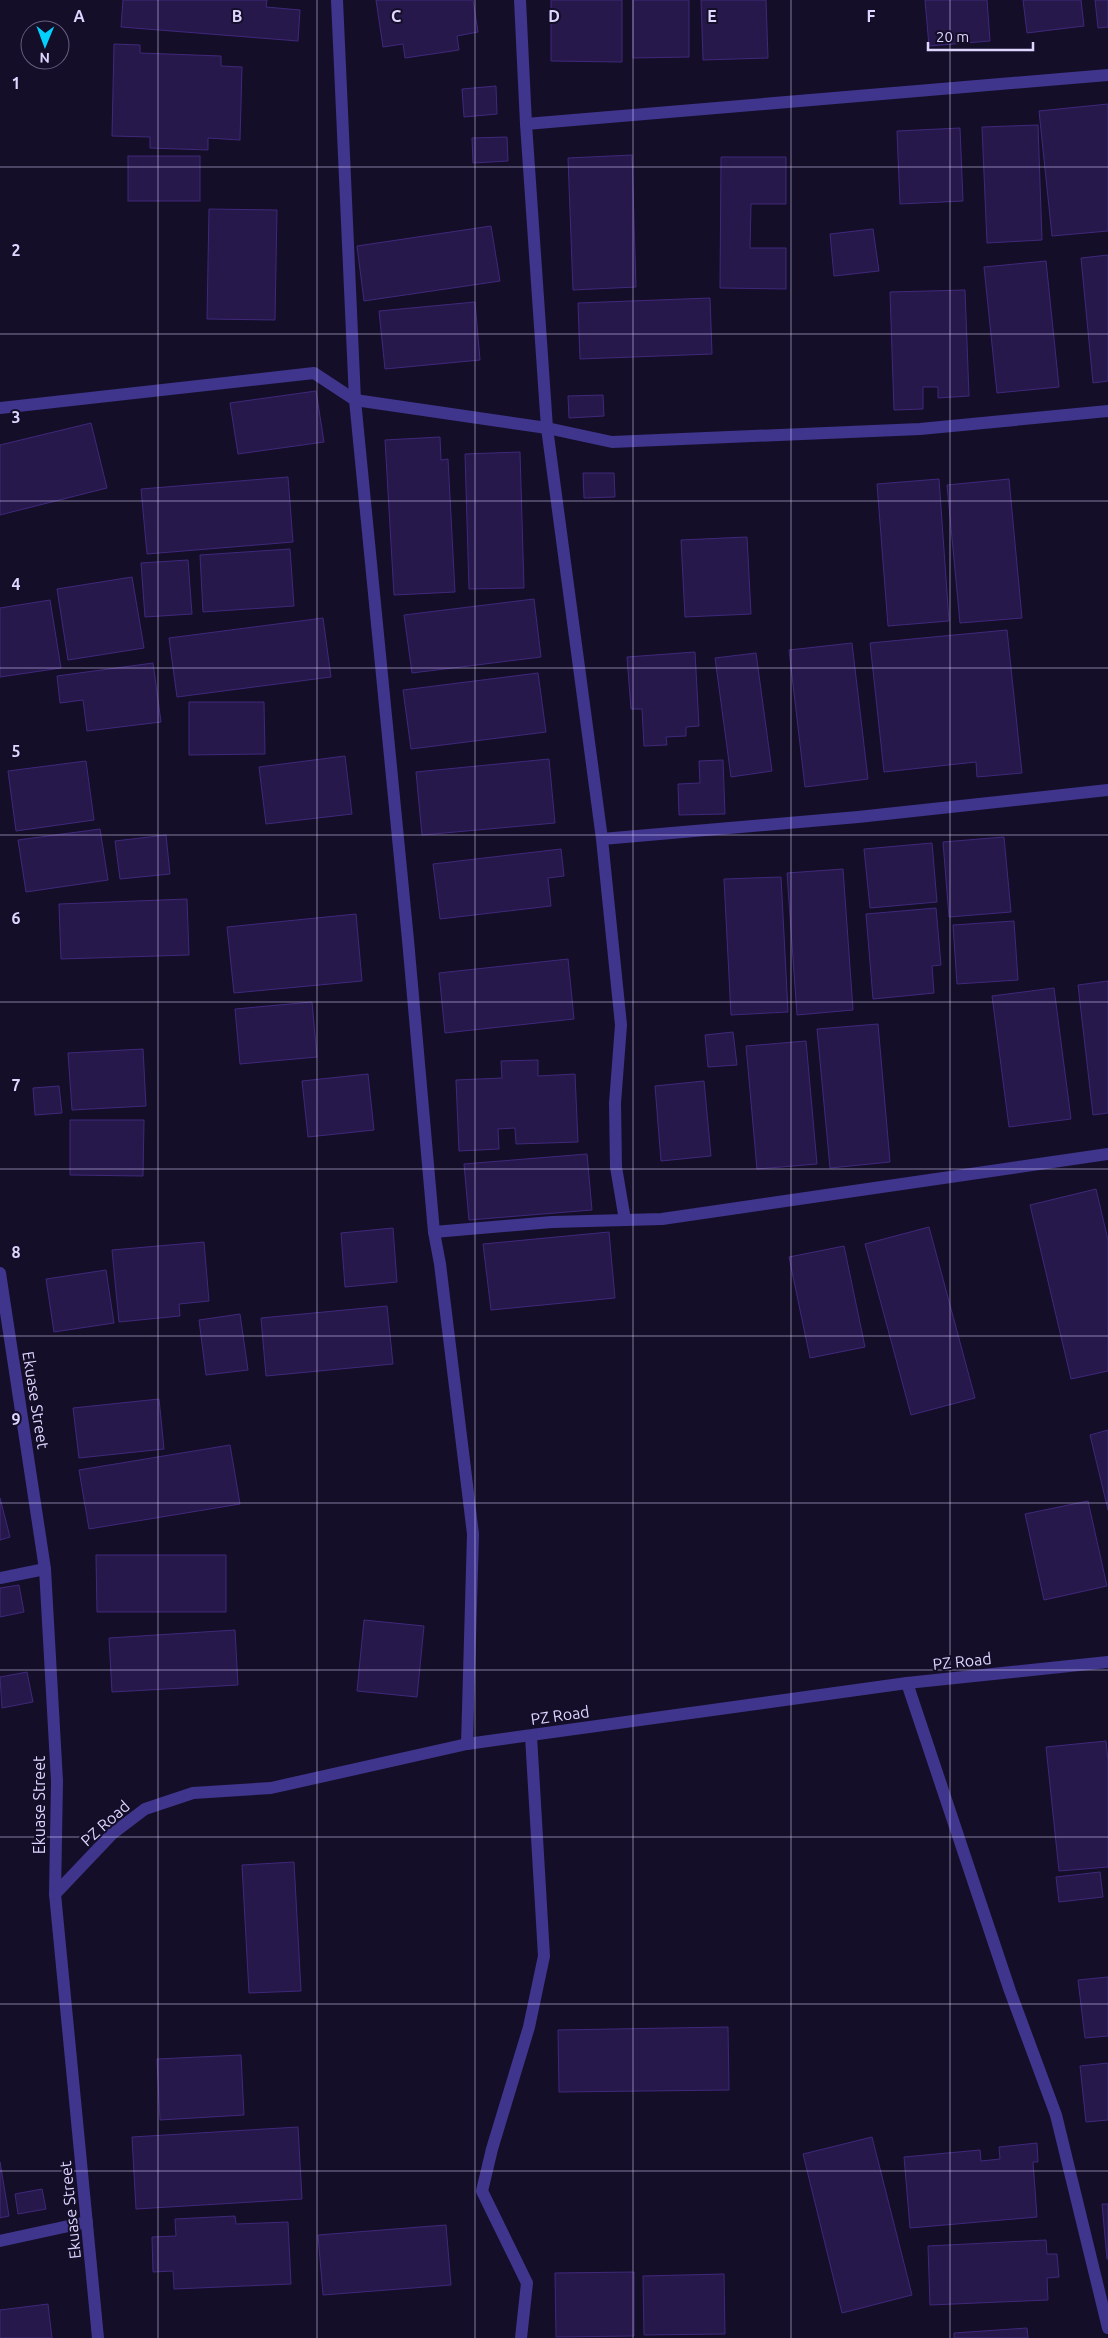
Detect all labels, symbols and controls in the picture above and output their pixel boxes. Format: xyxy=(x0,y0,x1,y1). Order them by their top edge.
text: A xyxy=(73,7,85,25)
text: B xyxy=(232,7,242,25)
text: C xyxy=(391,7,401,25)
text: D xyxy=(548,7,560,25)
text: E xyxy=(707,7,717,25)
text: F xyxy=(867,7,876,25)
north arrow xyxy=(20,20,70,70)
scale bar xyxy=(928,20,1033,52)
text: 20 m xyxy=(936,28,969,45)
text: N xyxy=(39,50,50,66)
text: 1 xyxy=(11,74,21,92)
text: 2 xyxy=(11,241,21,259)
text: 3 xyxy=(11,408,21,426)
text: 4 xyxy=(11,575,21,593)
text: 5 xyxy=(11,742,21,760)
text: 6 xyxy=(11,909,21,927)
text: 7 xyxy=(11,1076,21,1094)
text: 8 xyxy=(11,1243,21,1261)
street label: Ekuase Street xyxy=(19,1350,53,1451)
text: 9 xyxy=(11,1410,21,1428)
street label: PZ Road xyxy=(932,1649,992,1673)
street label: PZ Road xyxy=(529,1702,591,1728)
street label: Ekuase Street xyxy=(30,1755,48,1854)
street label: PZ Road xyxy=(77,1797,133,1849)
street label: Ekuase Street xyxy=(56,2159,84,2260)

